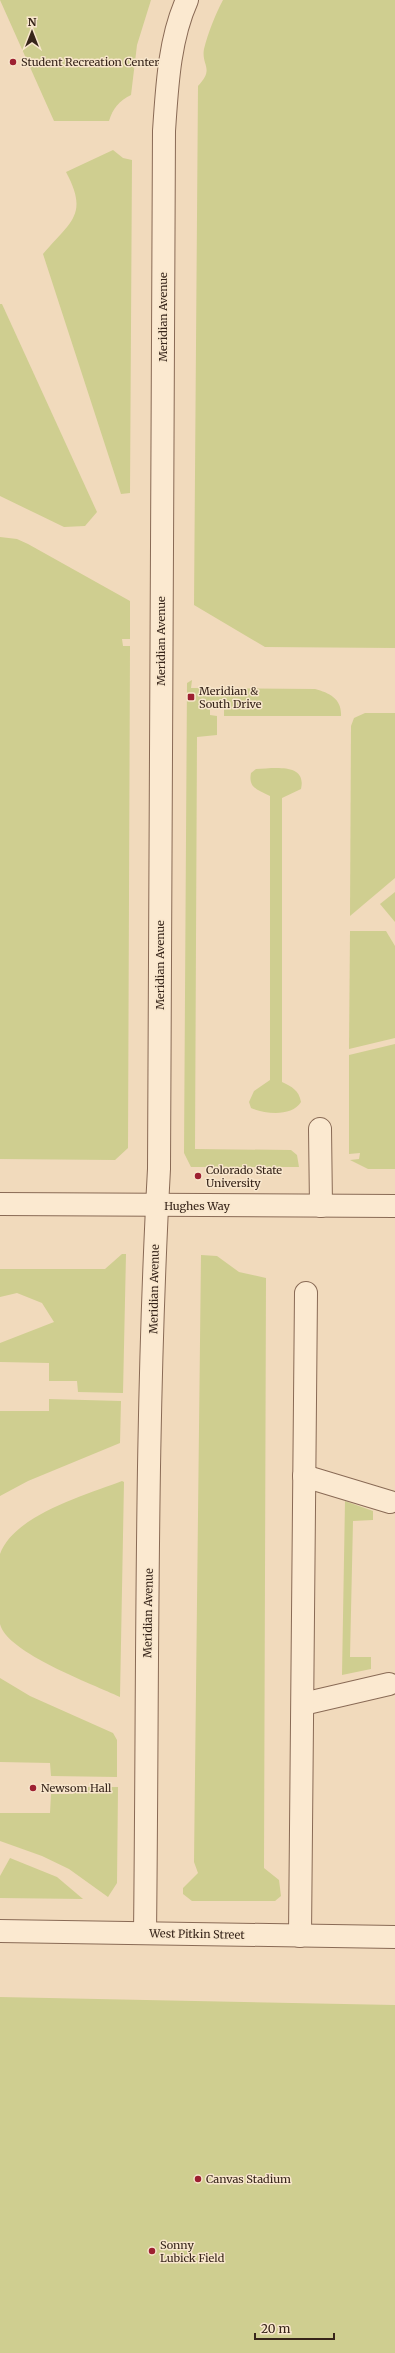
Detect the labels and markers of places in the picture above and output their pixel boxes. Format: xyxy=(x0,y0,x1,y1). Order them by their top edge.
place label: Student Recreation Center xyxy=(21,55,159,69)
marker: Student Recreation Center xyxy=(8,57,18,67)
place label: Meridian & South Drive xyxy=(199,684,262,711)
marker: Meridian & South Drive xyxy=(186,692,196,702)
place label: Colorado State University xyxy=(206,1163,282,1190)
marker: Colorado State University xyxy=(193,1171,203,1181)
place label: Newsom Hall xyxy=(41,1781,112,1795)
marker: Newsom Hall xyxy=(28,1783,38,1793)
place label: Canvas Stadium xyxy=(206,2172,291,2186)
marker: Canvas Stadium xyxy=(193,2174,203,2184)
place label: Sonny Lubick Field xyxy=(160,2238,225,2265)
marker: Sonny Lubick Field xyxy=(147,2246,157,2256)

